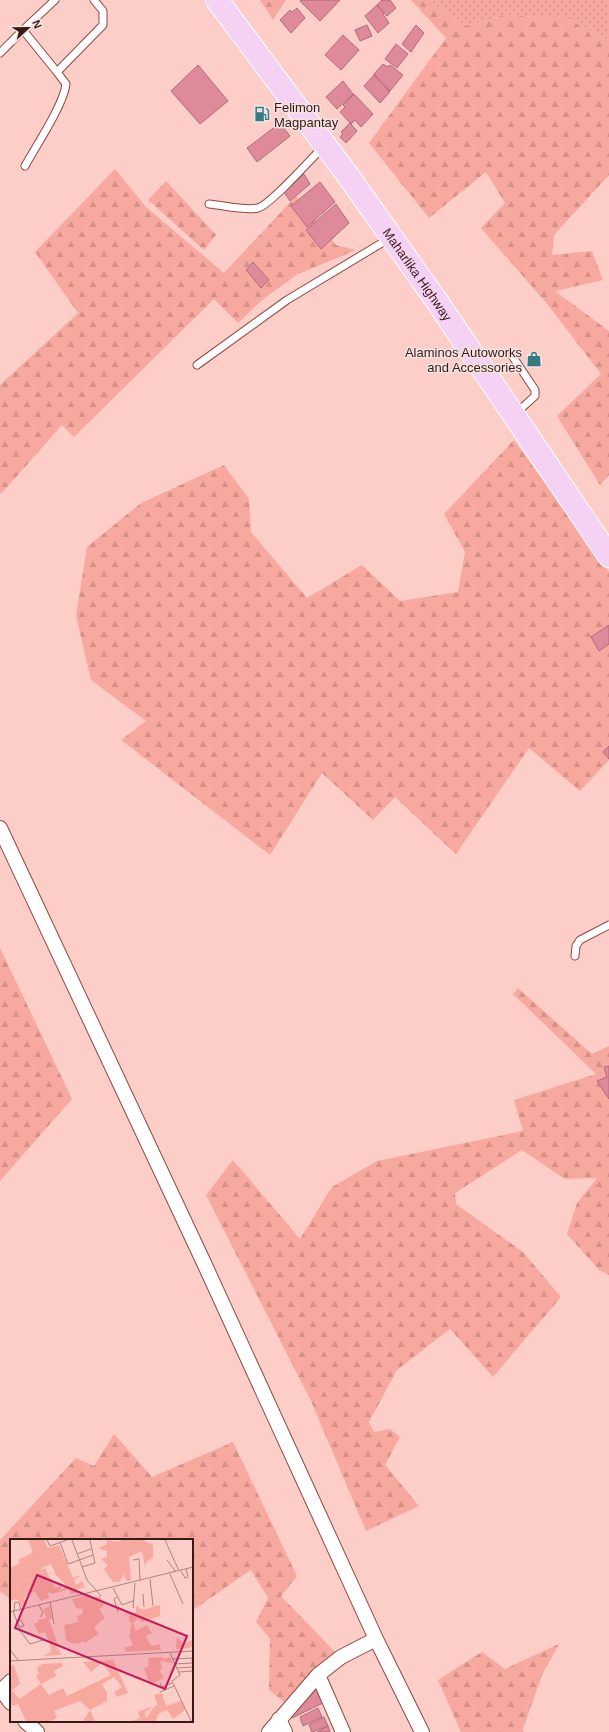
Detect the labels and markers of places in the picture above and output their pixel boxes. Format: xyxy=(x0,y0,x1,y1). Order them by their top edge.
place label: Felimon Magpantay xyxy=(274,100,339,130)
fuel station icon: Felimon Magpantay xyxy=(253,105,271,123)
place label: Alaminos Autoworks and Accessories xyxy=(405,345,522,375)
shop icon: Alaminos Autoworks and Accessories xyxy=(525,350,543,368)

